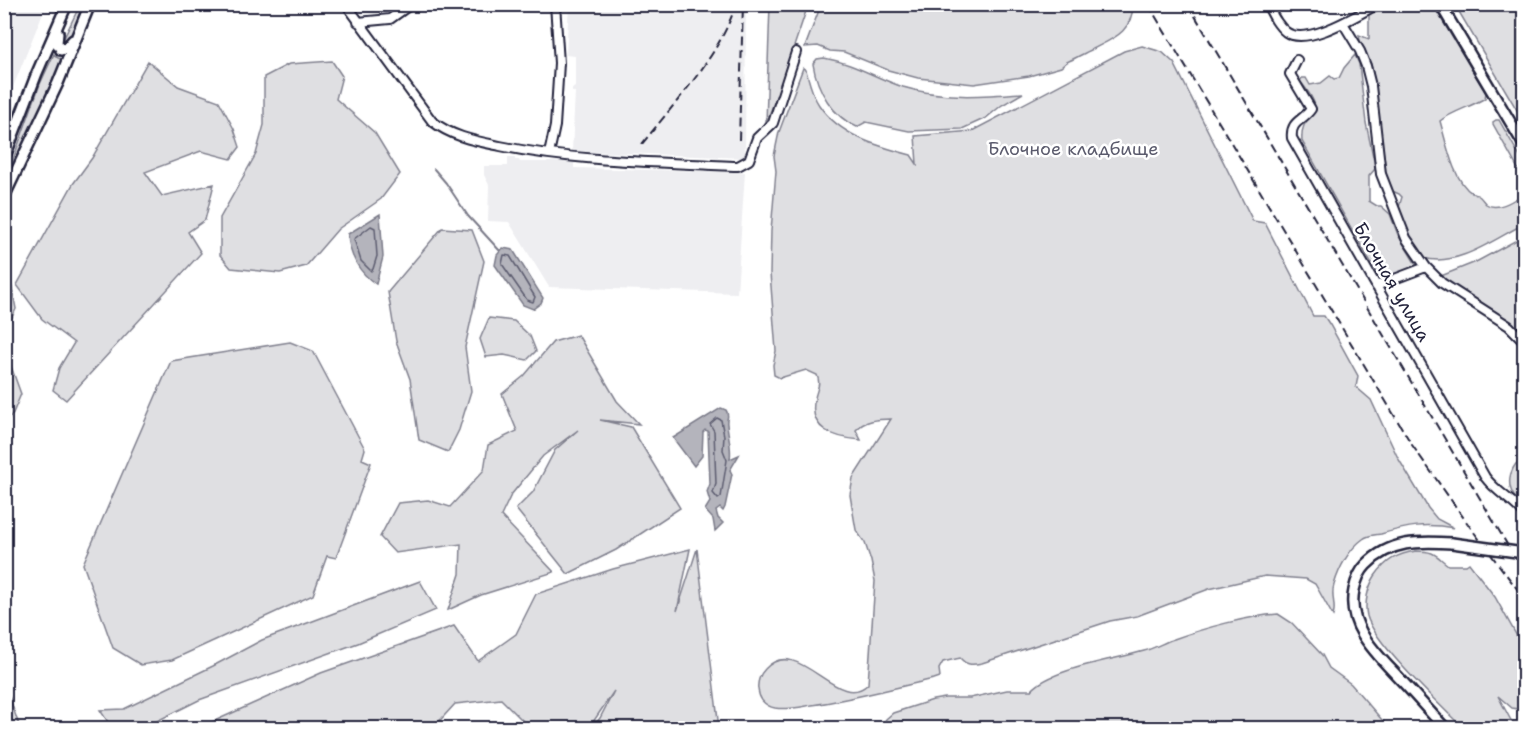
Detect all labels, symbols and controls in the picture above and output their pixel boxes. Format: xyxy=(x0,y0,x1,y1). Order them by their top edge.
park label: Блочное кладбище xyxy=(988,137,1158,161)
street label: Блочная улица xyxy=(1348,218,1436,346)

